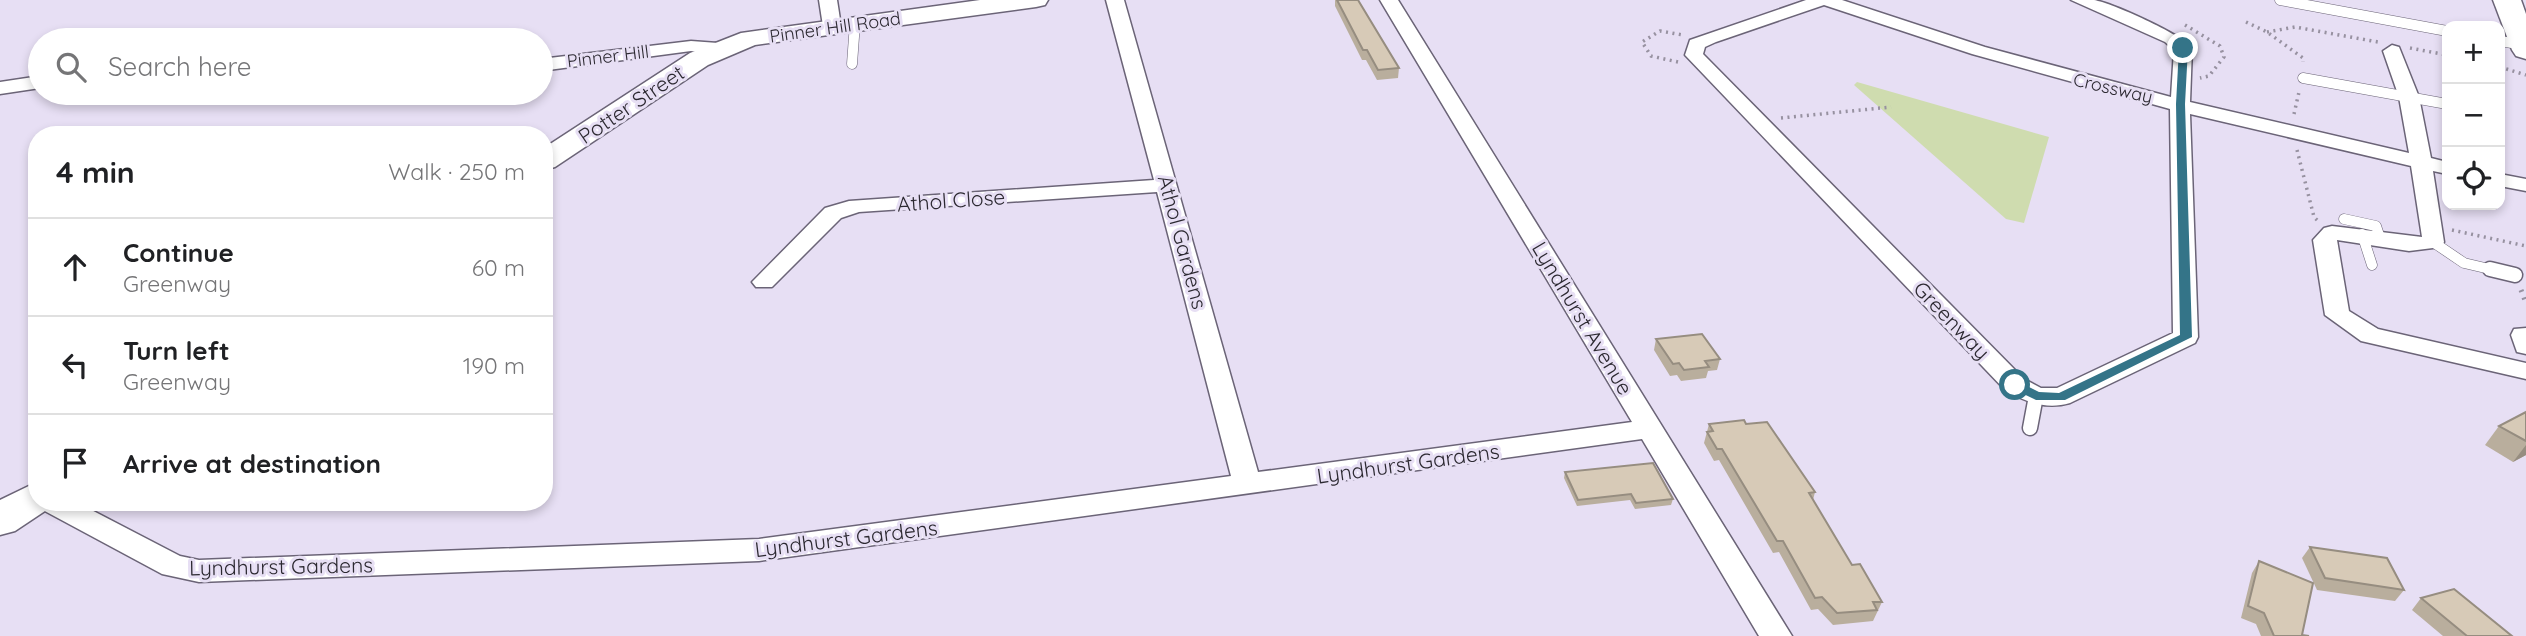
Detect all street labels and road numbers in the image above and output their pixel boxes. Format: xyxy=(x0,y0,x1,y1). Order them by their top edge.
street label: Pinner Hill Road xyxy=(768,6,902,48)
street label: Pinner Hill xyxy=(566,40,650,72)
street label: Potter Street xyxy=(573,59,689,149)
street label: Crossway xyxy=(2071,68,2155,108)
street label: Athol Gardens xyxy=(1153,172,1213,312)
street label: Athol Close xyxy=(896,183,1006,217)
street label: Lyndhurst Avenue xyxy=(1527,237,1639,399)
street label: Greenway xyxy=(1908,275,1996,365)
street label: Lyndhurst Gardens xyxy=(1315,437,1501,489)
street label: Lyndhurst Gardens xyxy=(753,514,939,562)
street label: Lyndhurst Gardens xyxy=(189,551,373,581)

